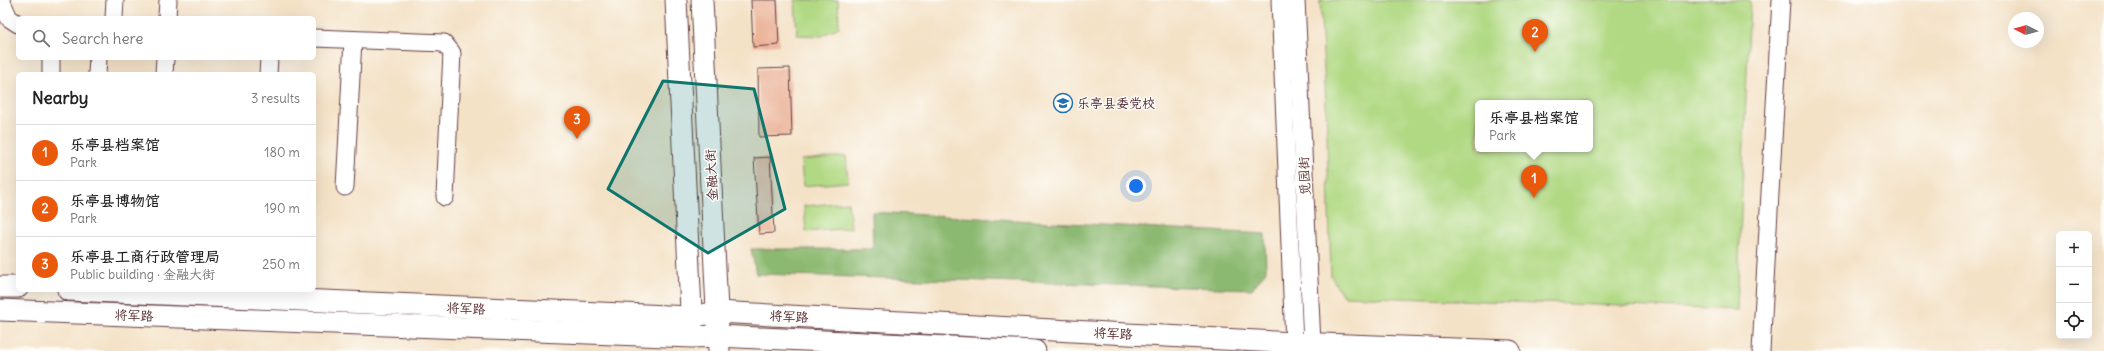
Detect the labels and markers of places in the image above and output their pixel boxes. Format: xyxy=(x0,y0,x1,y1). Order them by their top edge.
pin: 2 xyxy=(1522,19,1548,52)
school or university icon: 乐亭县委党校 xyxy=(1052,92,1074,114)
place label: 乐亭县委党校 xyxy=(1077,95,1155,112)
pin: 3 xyxy=(564,106,590,139)
pin: 1 xyxy=(1521,165,1547,198)

